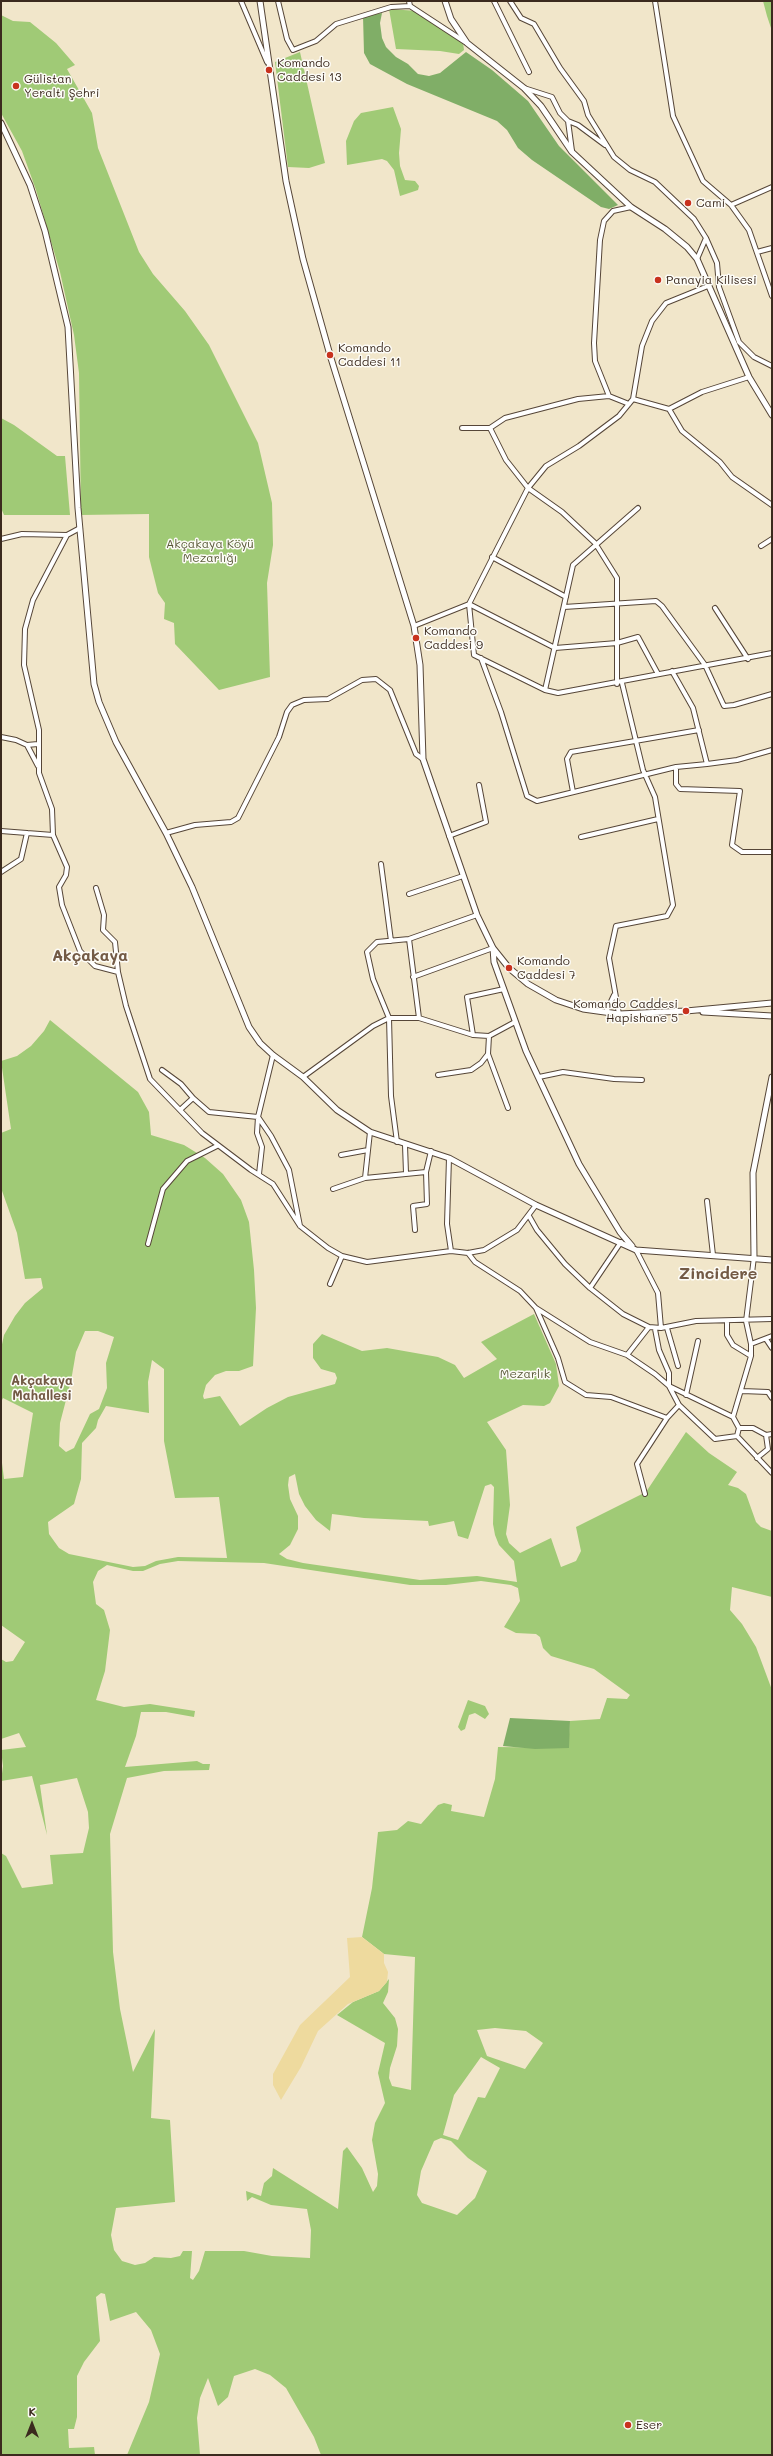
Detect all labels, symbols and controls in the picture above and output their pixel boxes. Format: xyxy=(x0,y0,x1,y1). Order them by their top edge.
place label: Komando Caddesi 13 xyxy=(277,56,341,84)
marker: Komando Caddesi 13 xyxy=(264,65,274,75)
place label: Gülistan Yeraltı Şehri xyxy=(24,72,99,100)
marker: Gülistan Yeraltı Şehri xyxy=(11,81,21,91)
place label: Cami xyxy=(696,196,725,210)
marker: Cami xyxy=(683,198,693,208)
place label: Panayia Kilisesi xyxy=(666,273,757,287)
marker: Panayia Kilisesi xyxy=(653,275,663,285)
place label: Komando Caddesi 11 xyxy=(338,341,401,369)
marker: Komando Caddesi 11 xyxy=(325,350,335,360)
park label: Akçakaya Köyü Mezarlığı xyxy=(166,537,254,565)
place label: Komando Caddesi 9 xyxy=(424,624,483,652)
marker: Komando Caddesi 9 xyxy=(411,633,421,643)
district label: Akçakaya xyxy=(52,946,128,966)
place label: Komando Caddesi 7 xyxy=(517,954,576,982)
marker: Komando Caddesi 7 xyxy=(504,963,514,973)
place label: Komando Caddesi Hapishane 5 xyxy=(573,997,678,1025)
marker: Komando Caddesi Hapishane 5 xyxy=(681,1006,691,1016)
district label: Zincidere xyxy=(679,1264,757,1284)
park label: Mezarlık xyxy=(500,1367,550,1381)
district label: Akçakaya Mahallesi xyxy=(11,1373,73,1404)
north arrow xyxy=(12,2404,52,2444)
text: K xyxy=(28,2404,36,2419)
place label: Eser xyxy=(636,2418,662,2432)
marker: Eser xyxy=(623,2420,633,2430)

